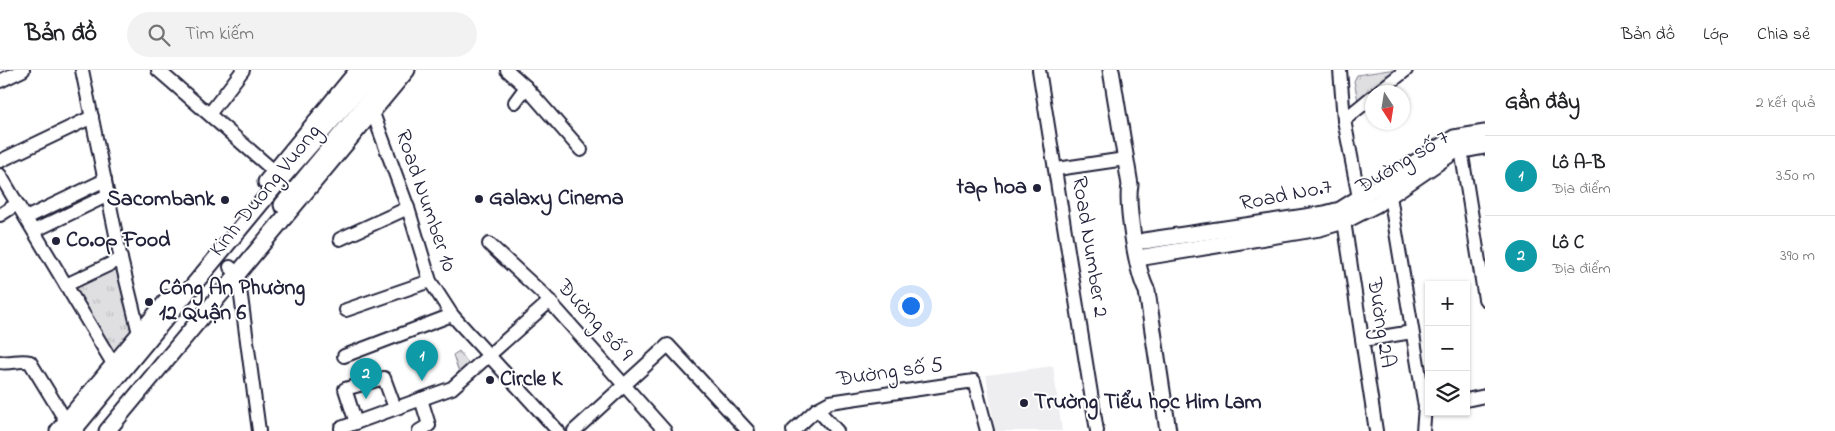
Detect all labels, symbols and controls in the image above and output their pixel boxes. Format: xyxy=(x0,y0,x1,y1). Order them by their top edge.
search box xyxy=(127,12,477,57)
text: Bản đồ xyxy=(25,17,97,52)
icon: search xyxy=(145,21,173,49)
text: Tìm kiếm xyxy=(185,21,254,48)
text: Bản đồ xyxy=(1621,22,1675,48)
text: Lớp xyxy=(1703,22,1729,48)
text: Chia sẻ xyxy=(1757,22,1810,48)
north arrow xyxy=(1365,85,1410,130)
text: Gần đây xyxy=(1505,88,1580,118)
text: 2 kết quả xyxy=(1756,91,1815,115)
street label: Kinh Duong Vuong xyxy=(202,118,331,265)
street label: Đường số 7 xyxy=(1350,123,1456,205)
street label: Road Number 10 xyxy=(386,126,464,276)
text: Lô A-B xyxy=(1552,150,1605,177)
text: 1 xyxy=(1518,164,1524,188)
text: 350 m xyxy=(1776,164,1815,188)
street label: Road No.7 xyxy=(1237,171,1335,221)
place label: tap hoa xyxy=(955,172,1027,204)
street label: Road Number 2 xyxy=(1062,174,1116,320)
text: Địa điểm xyxy=(1552,177,1611,201)
marker: tap hoa xyxy=(1031,182,1043,194)
place label: Galaxy Cinema xyxy=(489,183,624,216)
place label: Sacombank xyxy=(107,184,216,216)
marker: Galaxy Cinema xyxy=(473,193,485,205)
marker: Sacombank xyxy=(219,194,231,206)
place label: Co.op Food xyxy=(66,225,171,257)
text: Lô C xyxy=(1552,230,1584,257)
marker: Co.op Food xyxy=(50,235,62,247)
text: 2 xyxy=(1517,244,1525,268)
text: 390 m xyxy=(1780,244,1815,268)
text: Địa điểm xyxy=(1552,257,1611,281)
street label: Đường số 9 xyxy=(547,272,640,370)
place label: Công An Phường 12 Quận 6 xyxy=(159,273,305,330)
street label: Đường 2A xyxy=(1356,275,1403,371)
map controls xyxy=(1425,281,1470,416)
button: + xyxy=(1425,281,1470,326)
your location xyxy=(898,293,924,319)
marker: Công An Phường 12 Quận 6 xyxy=(143,296,155,308)
button: − xyxy=(1425,326,1470,371)
pin: 1 xyxy=(406,340,438,381)
street label: Đường số 5 xyxy=(834,350,945,397)
pin: 2 xyxy=(350,358,382,399)
place label: Circle K xyxy=(500,364,564,396)
button: layers xyxy=(1425,371,1470,416)
marker: Circle K xyxy=(484,374,496,386)
place label: Trường Tiểu học Him Lam xyxy=(1034,387,1262,420)
marker: Trường Tiểu học Him Lam xyxy=(1018,397,1030,409)

